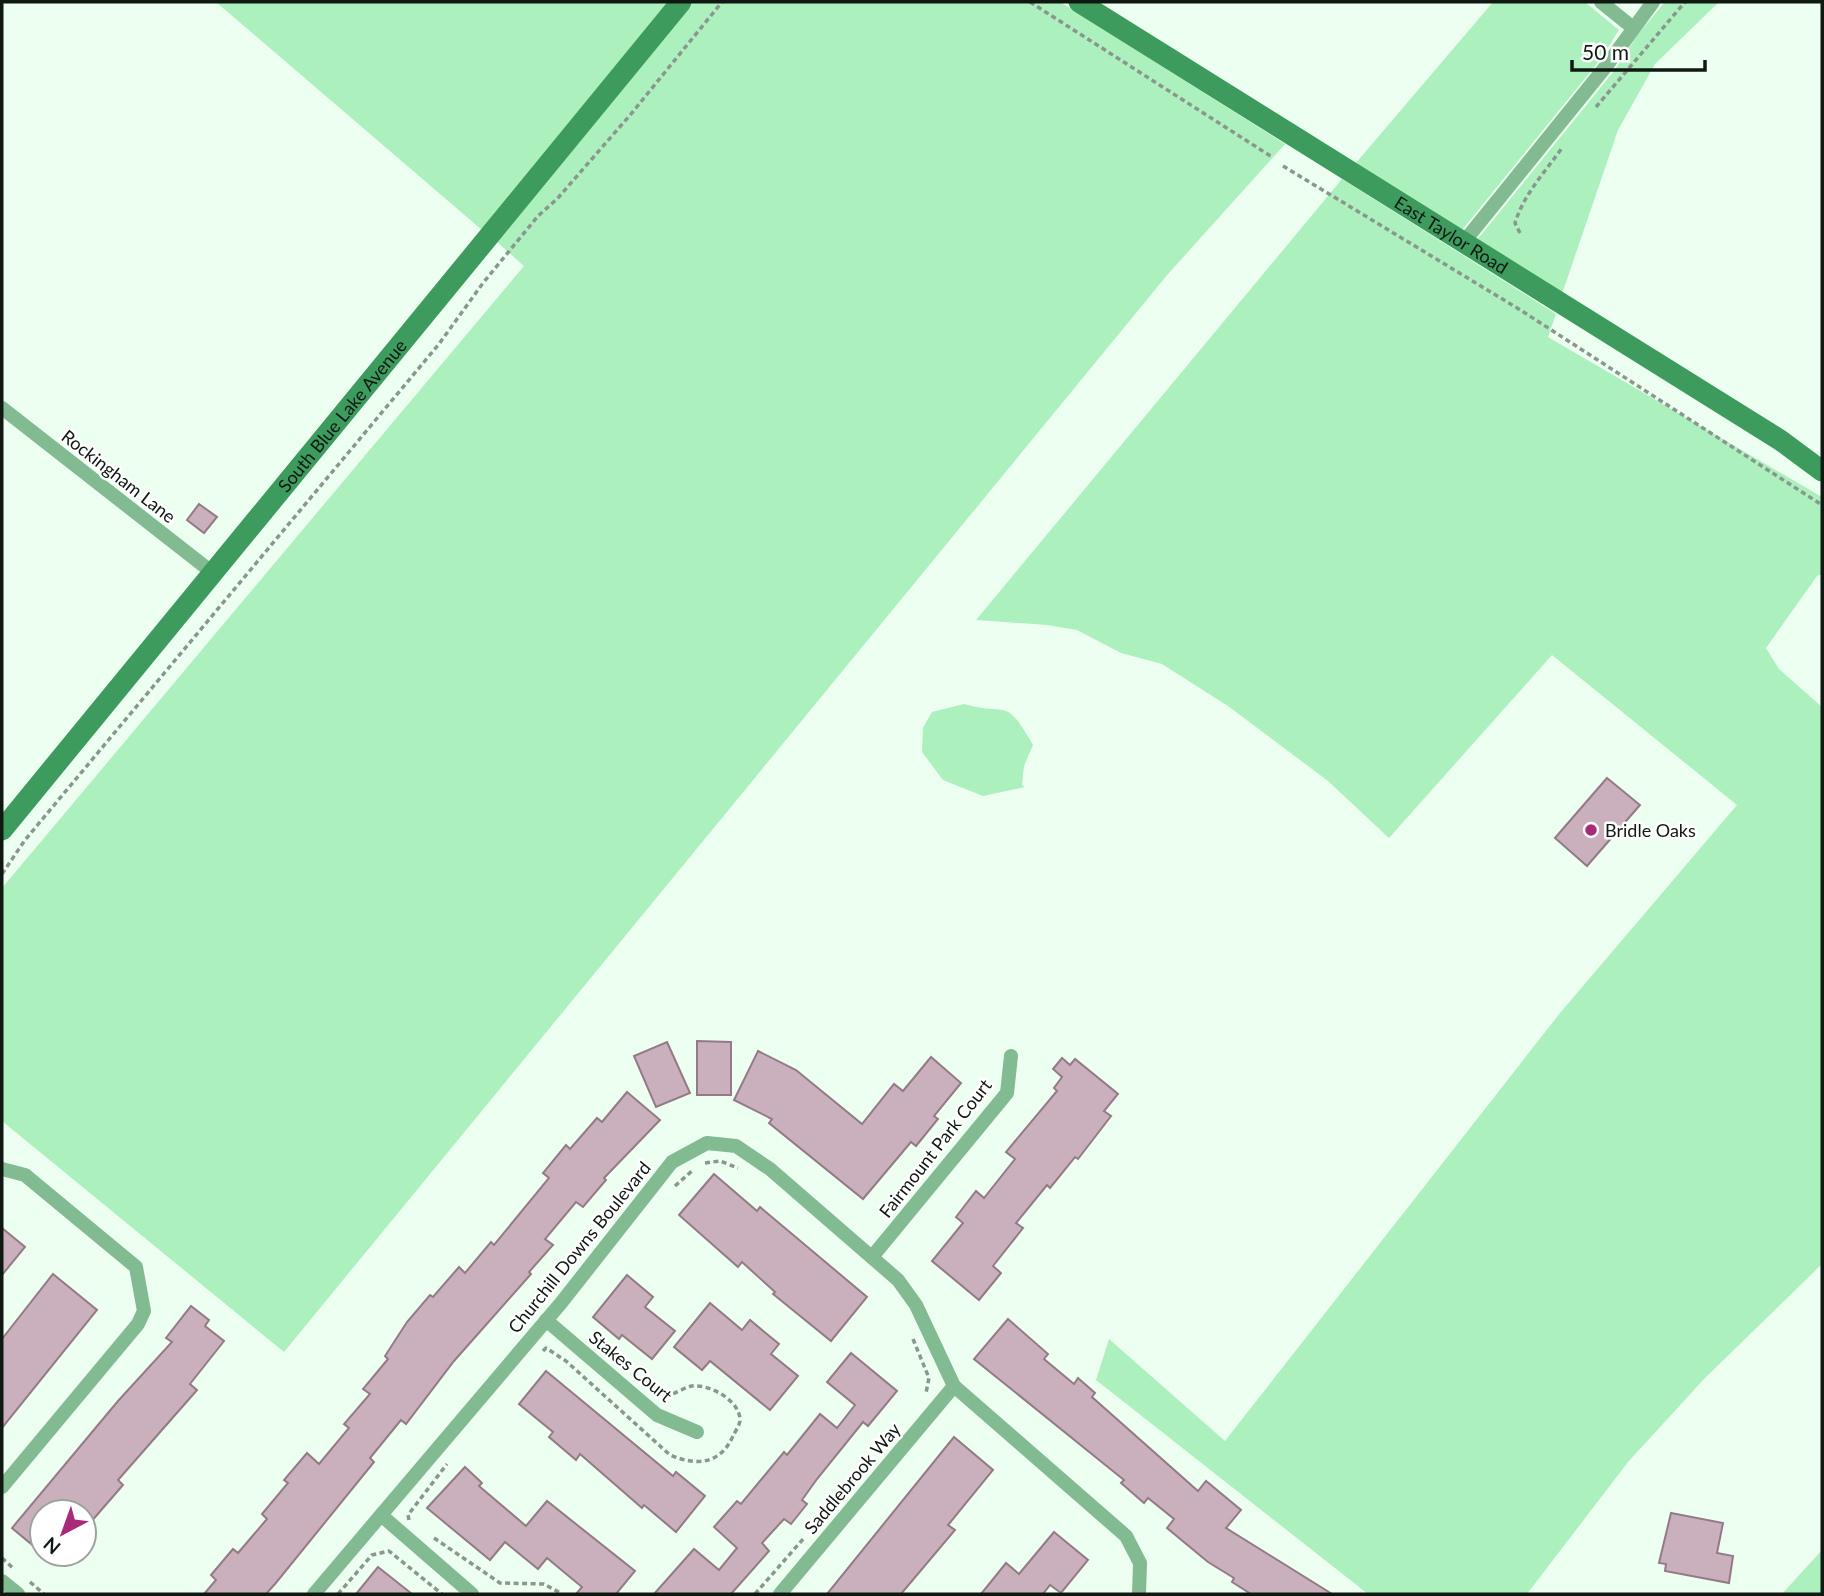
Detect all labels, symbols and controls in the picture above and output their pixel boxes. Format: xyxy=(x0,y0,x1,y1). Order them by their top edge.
scale bar xyxy=(1572,28,1705,72)
text: 50 m xyxy=(1582,39,1629,64)
street label: East Taylor Road xyxy=(1391,191,1512,278)
street label: South Blue Lake Avenue xyxy=(273,335,411,496)
street label: Rockingham Lane xyxy=(58,425,180,527)
place label: Bridle Oaks xyxy=(1605,819,1696,841)
marker: Bridle Oaks xyxy=(1583,822,1599,838)
street label: Fairmount Park Court xyxy=(874,1074,996,1222)
street label: Churchill Downs Boulevard xyxy=(503,1157,655,1337)
street label: Stakes Court xyxy=(585,1326,677,1406)
street label: Saddlebrook Way xyxy=(799,1417,905,1538)
north arrow xyxy=(28,1498,98,1568)
text: N xyxy=(38,1533,65,1560)

